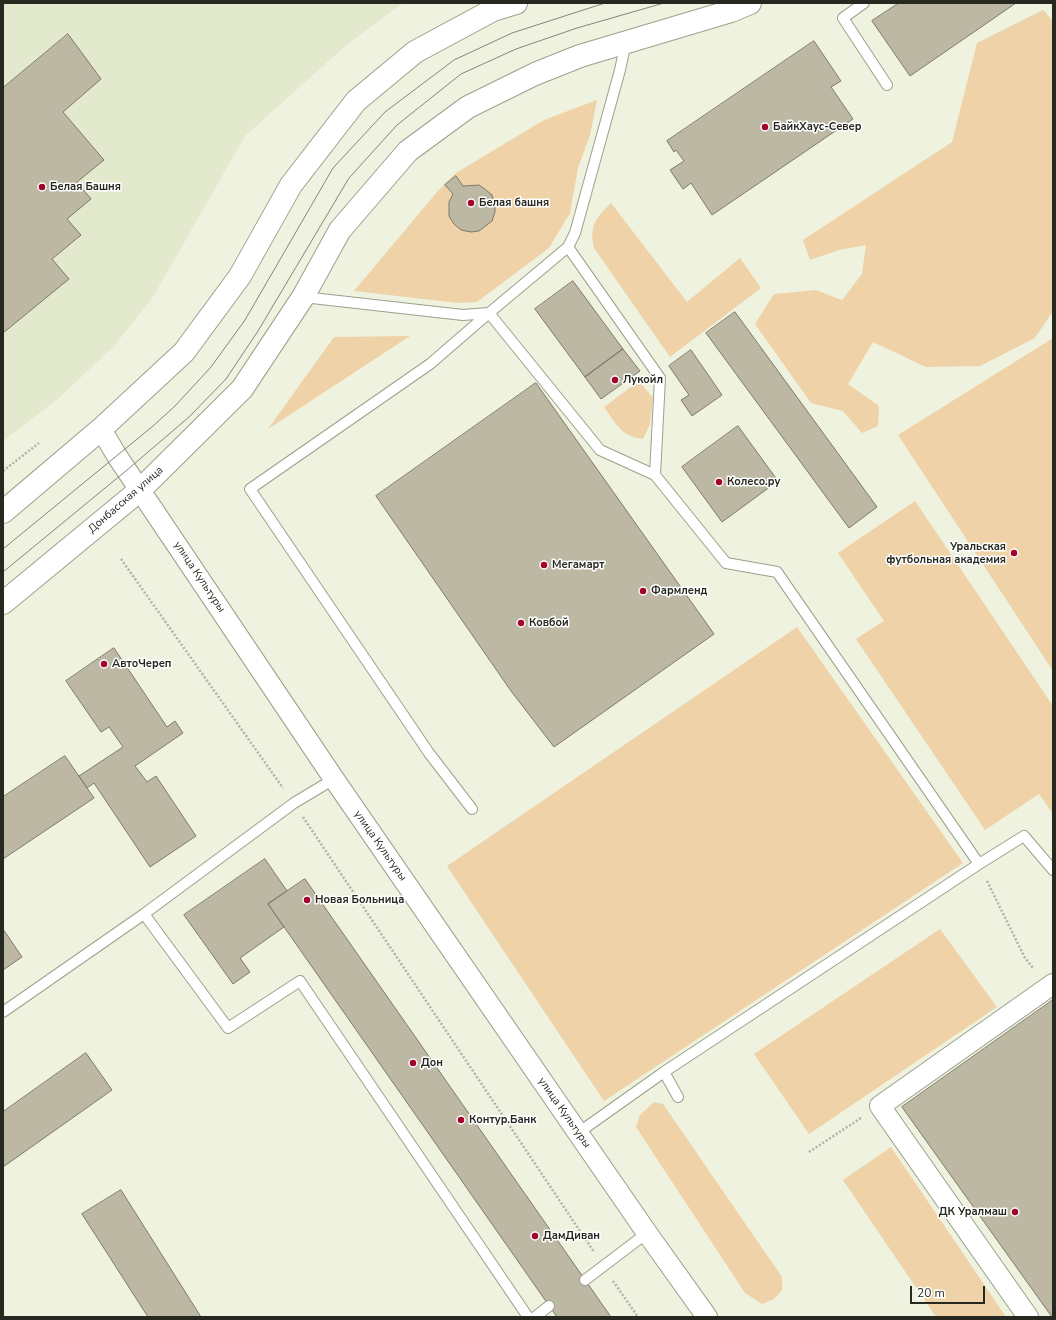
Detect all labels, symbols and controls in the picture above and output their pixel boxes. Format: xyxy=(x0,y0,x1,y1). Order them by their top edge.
place label: БайкХаус-Север xyxy=(773,120,861,134)
marker: БайкХаус-Север xyxy=(760,122,770,132)
place label: Белая Башня xyxy=(50,180,121,194)
marker: Белая Башня xyxy=(37,182,47,192)
place label: Белая башня xyxy=(479,196,549,210)
marker: Белая башня xyxy=(466,198,476,208)
place label: Лукойл xyxy=(623,373,663,387)
marker: Лукойл xyxy=(610,375,620,385)
street label: Донбасская улица xyxy=(86,464,166,536)
place label: Колесо.ру xyxy=(727,475,780,489)
marker: Колесо.ру xyxy=(714,477,724,487)
street label: улица Культуры xyxy=(170,539,228,615)
place label: Уральская футбольная академия xyxy=(886,540,1006,566)
marker: Уральская футбольная академия xyxy=(1009,548,1019,558)
place label: Мегамарт xyxy=(552,558,605,572)
marker: Мегамарт xyxy=(539,560,549,570)
place label: Фармленд xyxy=(651,584,707,598)
marker: Фармленд xyxy=(638,586,648,596)
place label: Ковбой xyxy=(529,616,569,630)
marker: Ковбой xyxy=(516,618,526,628)
place label: АвтоЧереп xyxy=(112,657,171,671)
marker: АвтоЧереп xyxy=(99,659,109,669)
street label: улица Культуры xyxy=(351,808,409,884)
place label: Новая Больница xyxy=(315,893,404,907)
marker: Новая Больница xyxy=(302,895,312,905)
place label: Дон xyxy=(421,1056,443,1070)
marker: Дон xyxy=(408,1058,418,1068)
street label: улица Культуры xyxy=(535,1075,593,1151)
place label: Контур.Банк xyxy=(469,1113,536,1127)
marker: Контур.Банк xyxy=(456,1115,466,1125)
place label: ДК Уралмаш xyxy=(939,1205,1007,1219)
marker: ДК Уралмаш xyxy=(1010,1207,1020,1217)
place label: ДамДиван xyxy=(543,1229,600,1243)
marker: ДамДиван xyxy=(530,1231,540,1241)
scale bar xyxy=(912,1278,987,1304)
text: 20 m xyxy=(917,1285,945,1301)

